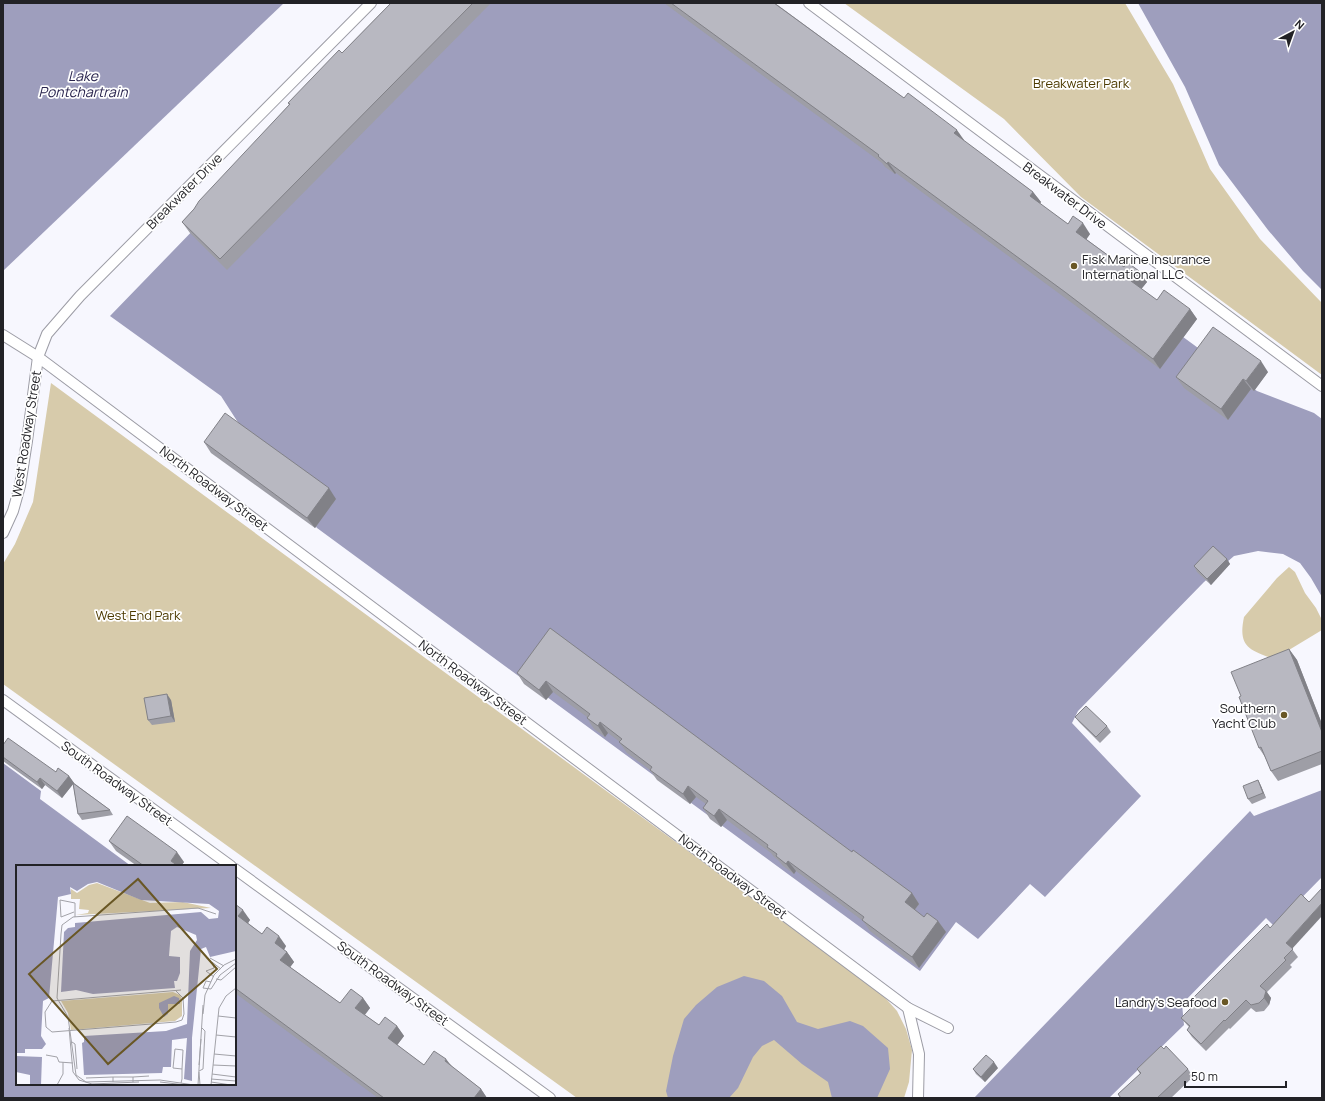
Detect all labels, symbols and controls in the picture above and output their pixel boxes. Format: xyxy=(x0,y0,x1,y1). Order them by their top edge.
north arrow xyxy=(1273,12,1313,52)
text: N xyxy=(1292,16,1308,32)
water label: Lake Pontchartrain xyxy=(39,66,128,101)
park label: Breakwater Park xyxy=(1033,74,1130,92)
street label: Breakwater Drive xyxy=(142,149,226,233)
street label: Breakwater Drive xyxy=(1019,158,1111,233)
place label: Fisk Marine Insurance International LLC xyxy=(1082,250,1211,283)
marker: Fisk Marine Insurance International LLC xyxy=(1069,261,1079,271)
street label: West Roadway Street xyxy=(7,369,45,499)
street label: North Roadway Street xyxy=(156,441,272,535)
park label: West End Park xyxy=(96,606,181,624)
street label: North Roadway Street xyxy=(415,635,531,729)
place label: Southern Yacht Club xyxy=(1212,699,1276,732)
marker: Southern Yacht Club xyxy=(1279,710,1289,720)
street label: South Roadway Street xyxy=(58,736,176,830)
street label: North Roadway Street xyxy=(675,829,791,923)
inset map xyxy=(16,865,236,1085)
street label: South Roadway Street xyxy=(334,936,452,1030)
place label: Landry's Seafood xyxy=(1115,993,1217,1011)
marker: Landry's Seafood xyxy=(1220,997,1230,1007)
scale bar xyxy=(1185,1063,1286,1089)
text: 50 m xyxy=(1191,1068,1218,1085)

